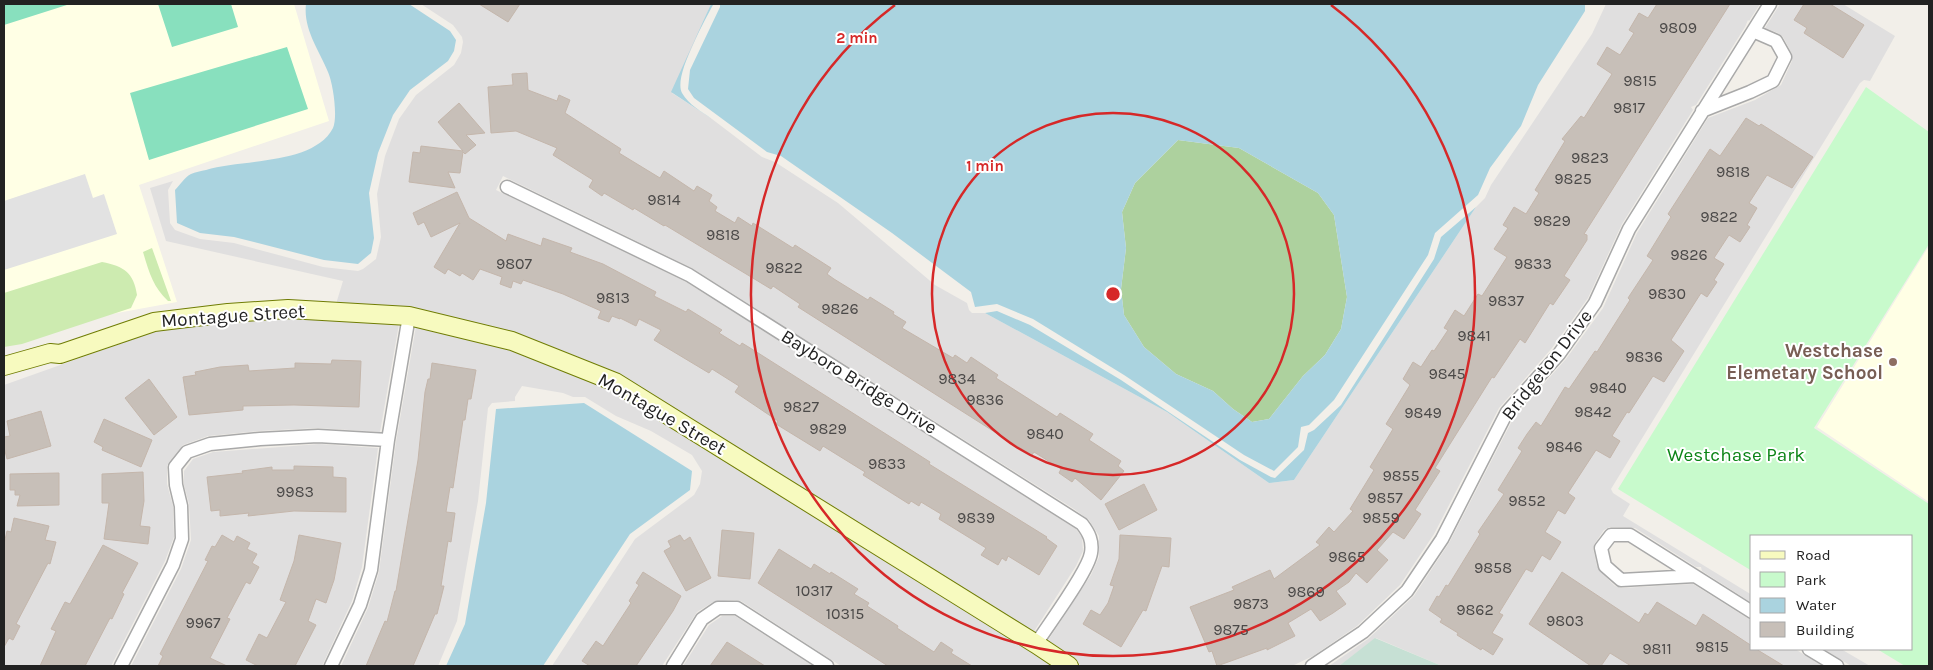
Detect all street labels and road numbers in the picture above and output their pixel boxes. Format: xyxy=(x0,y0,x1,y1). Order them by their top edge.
street label: Montague Street xyxy=(160,300,306,332)
street label: Bridgeton Drive xyxy=(1497,305,1597,425)
street label: Bayboro Bridge Drive xyxy=(777,325,941,439)
street label: Montague Street xyxy=(594,368,730,460)

